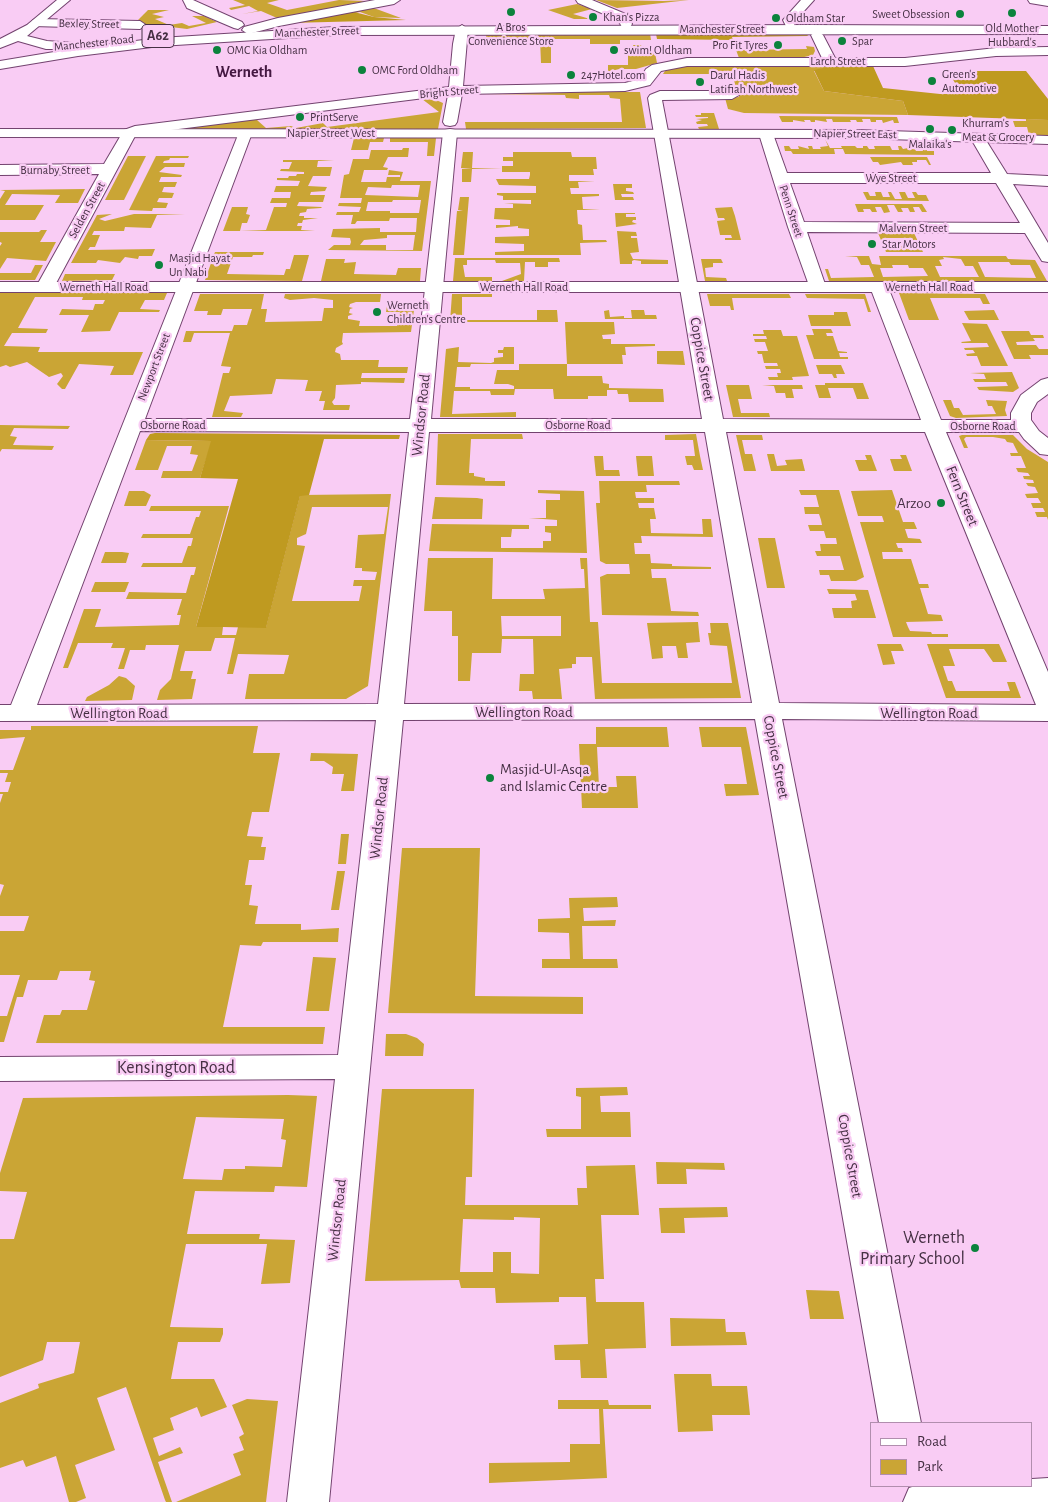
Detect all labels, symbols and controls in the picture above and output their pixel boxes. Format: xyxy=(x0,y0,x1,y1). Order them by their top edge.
marker: A Bros Convenience Store xyxy=(505,6,517,18)
place label: Sweet Obsession xyxy=(872,7,950,21)
marker: Old Mother Hubbard's xyxy=(1006,7,1018,19)
marker: Sweet Obsession xyxy=(954,8,966,20)
place label: Khan's Pizza xyxy=(603,10,660,24)
marker: Khan's Pizza xyxy=(587,11,599,23)
place label: Oldham Star xyxy=(786,11,845,25)
marker: Oldham Star xyxy=(770,12,782,24)
street label: Bexley Street xyxy=(58,16,120,32)
place label: A Bros Convenience Store xyxy=(468,20,554,48)
place label: Old Mother Hubbard's xyxy=(985,21,1039,49)
street label: Manchester Street xyxy=(679,22,765,36)
street label: Manchester Street xyxy=(274,23,360,41)
road number: A62 xyxy=(142,24,174,48)
street label: Manchester Road xyxy=(53,32,135,54)
place label: Spar xyxy=(852,34,873,48)
marker: Spar xyxy=(836,35,848,47)
place label: Pro Fit Tyres xyxy=(712,38,768,52)
marker: Pro Fit Tyres xyxy=(772,39,784,51)
place label: OMC Kia Oldham xyxy=(227,43,307,57)
place label: swim! Oldham xyxy=(624,43,692,57)
marker: OMC Kia Oldham xyxy=(211,44,223,56)
marker: swim! Oldham xyxy=(608,44,620,56)
street label: Larch Street xyxy=(810,54,866,68)
district label: Werneth xyxy=(216,62,272,82)
place label: OMC Ford Oldham xyxy=(372,63,458,77)
marker: OMC Ford Oldham xyxy=(356,64,368,76)
place label: Green's Automotive xyxy=(942,67,997,95)
place label: 247Hotel.com xyxy=(581,68,645,82)
place label: Darul Hadis Latifiah Northwest xyxy=(710,68,797,96)
marker: 247Hotel.com xyxy=(565,69,577,81)
marker: Green's Automotive xyxy=(926,75,938,87)
marker: Darul Hadis Latifiah Northwest xyxy=(694,76,706,88)
street label: Bright Street xyxy=(419,82,479,102)
place label: PrintServe xyxy=(310,110,358,124)
marker: PrintServe xyxy=(294,111,306,123)
place label: Khurram's Meat & Grocery xyxy=(962,116,1034,144)
marker: Malaika's xyxy=(924,123,936,135)
marker: Khurram's Meat & Grocery xyxy=(946,124,958,136)
street label: Napier Street West xyxy=(287,126,375,140)
street label: Napier Street East xyxy=(813,126,897,142)
place label: Malaika's xyxy=(908,137,952,151)
street label: Burnaby Street xyxy=(20,163,90,177)
street label: Wye Street xyxy=(865,171,917,185)
street label: Selden Street xyxy=(66,179,108,241)
street label: Penn Street xyxy=(776,183,806,239)
street label: Malvern Street xyxy=(879,221,947,235)
place label: Star Motors xyxy=(882,237,936,251)
marker: Star Motors xyxy=(866,238,878,250)
place label: Masjid Hayat Un Nabi xyxy=(169,251,230,279)
marker: Masjid Hayat Un Nabi xyxy=(153,259,165,271)
street label: Werneth Hall Road xyxy=(60,280,148,294)
street label: Werneth Hall Road xyxy=(480,280,568,294)
street label: Werneth Hall Road xyxy=(885,280,973,294)
place label: Werneth Children’s Centre xyxy=(387,298,466,326)
marker: Werneth Children’s Centre xyxy=(371,306,383,318)
street label: Coppice Street xyxy=(686,316,718,402)
street label: Newport Street xyxy=(134,331,174,403)
street label: Windsor Road xyxy=(408,373,434,457)
street label: Osborne Road xyxy=(140,418,206,432)
street label: Osborne Road xyxy=(545,418,611,432)
street label: Osborne Road xyxy=(950,419,1016,433)
street label: Fern Street xyxy=(942,463,982,529)
place label: Arzoo xyxy=(897,494,931,512)
marker: Arzoo xyxy=(935,497,947,509)
street label: Wellington Road xyxy=(475,703,573,721)
street label: Wellington Road xyxy=(70,704,168,722)
street label: Wellington Road xyxy=(880,704,978,722)
street label: Coppice Street xyxy=(759,714,793,800)
place label: Masjid-Ul-Asqa and Islamic Centre xyxy=(500,760,607,795)
marker: Masjid-Ul-Asqa and Islamic Centre xyxy=(484,772,496,784)
street label: Windsor Road xyxy=(366,776,392,860)
street label: Kensington Road xyxy=(117,1057,235,1079)
street label: Coppice Street xyxy=(834,1113,866,1199)
street label: Windsor Road xyxy=(324,1178,350,1262)
place label: Werneth Primary School xyxy=(860,1227,965,1270)
marker: Werneth Primary School xyxy=(969,1242,981,1254)
legend xyxy=(870,1422,1033,1487)
text: Road xyxy=(917,1434,947,1449)
text: Park xyxy=(917,1459,943,1474)

